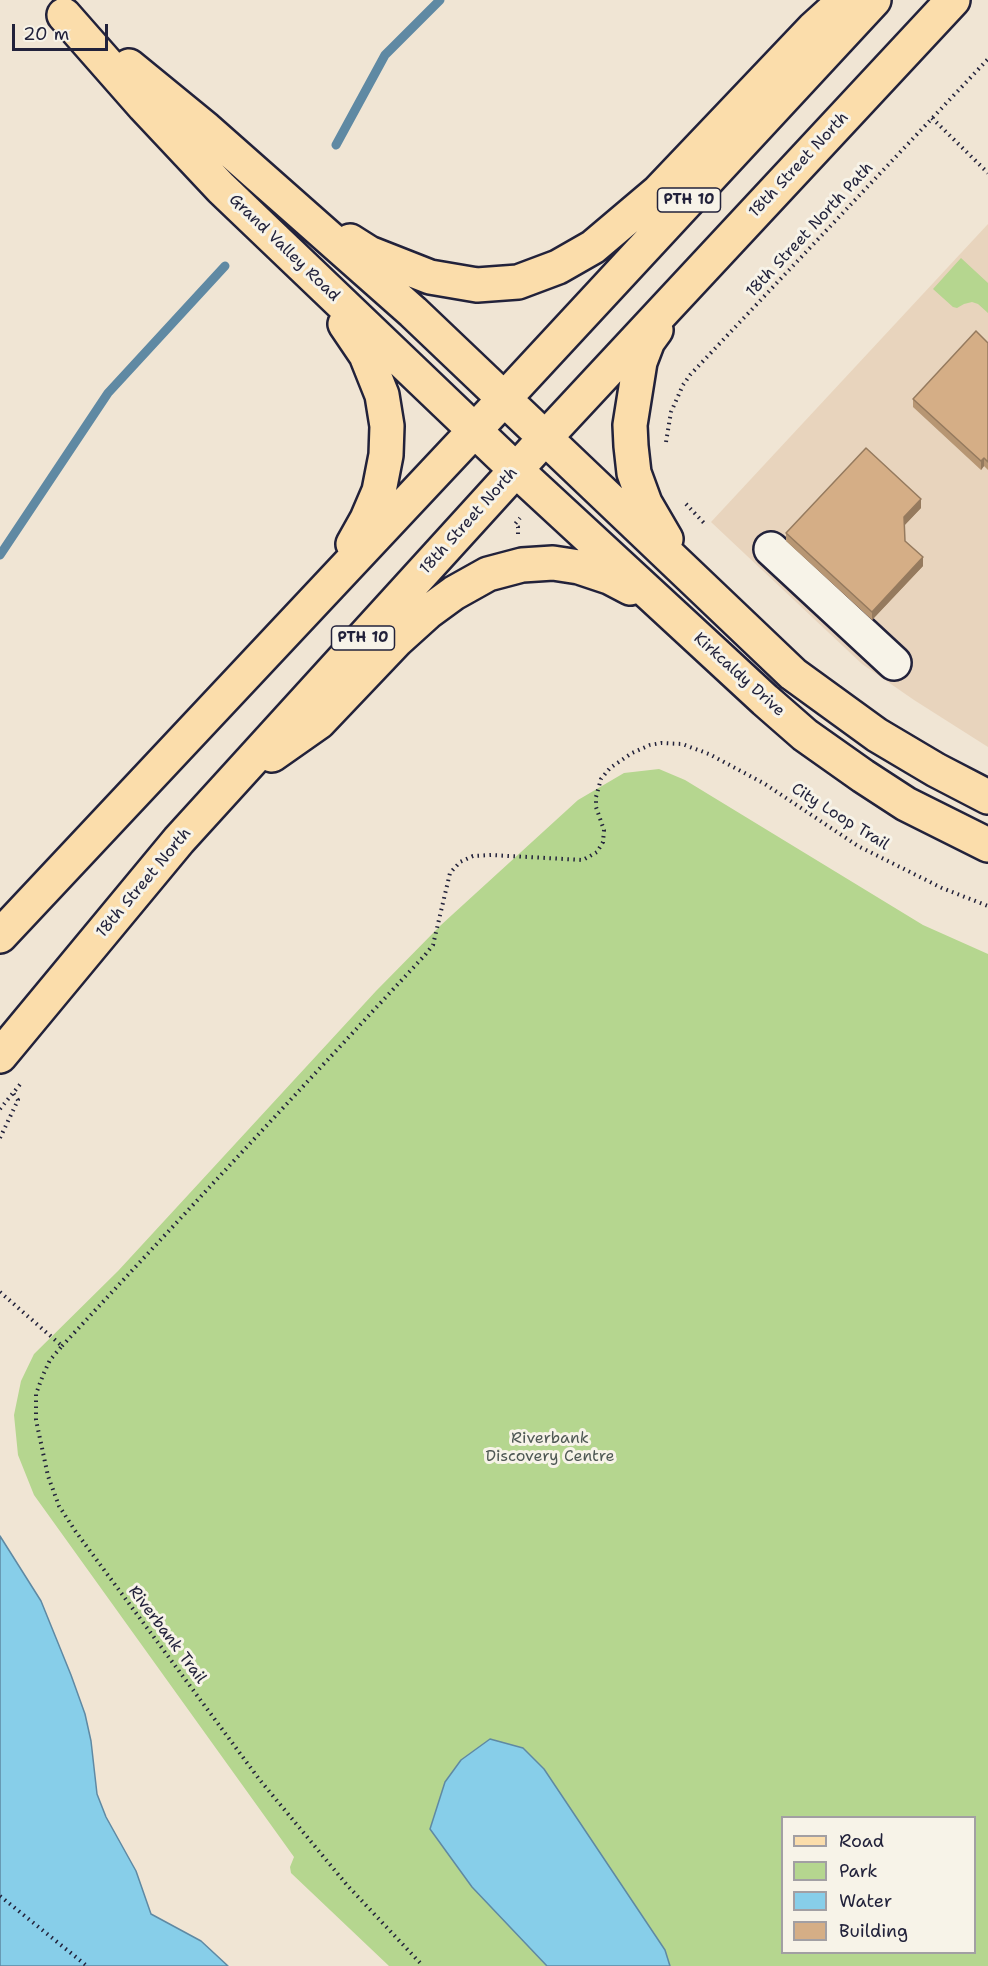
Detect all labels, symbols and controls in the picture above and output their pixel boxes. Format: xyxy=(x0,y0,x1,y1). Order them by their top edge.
scale bar xyxy=(15,12,111,50)
text: 20 m xyxy=(23,22,69,46)
street label: 18th Street North xyxy=(745,108,853,222)
street label: 18th Street North Path xyxy=(742,158,878,302)
road number: PTH 10 xyxy=(658,188,720,212)
street label: Grand Valley Road xyxy=(225,190,343,306)
street label: 18th Street North xyxy=(416,464,522,578)
road number: PTH 10 xyxy=(332,626,394,650)
street label: Kirkcaldy Drive xyxy=(689,629,789,721)
street label: City Loop Trail xyxy=(788,779,892,855)
street label: 18th Street North xyxy=(92,824,196,942)
park label: Riverbank Discovery Centre xyxy=(485,1429,615,1467)
street label: Riverbank Trail xyxy=(124,1582,210,1688)
legend xyxy=(781,1816,976,1954)
text: Road xyxy=(839,1829,884,1853)
text: Park xyxy=(839,1859,878,1883)
text: Water xyxy=(839,1889,892,1913)
text: Building xyxy=(839,1919,908,1943)

